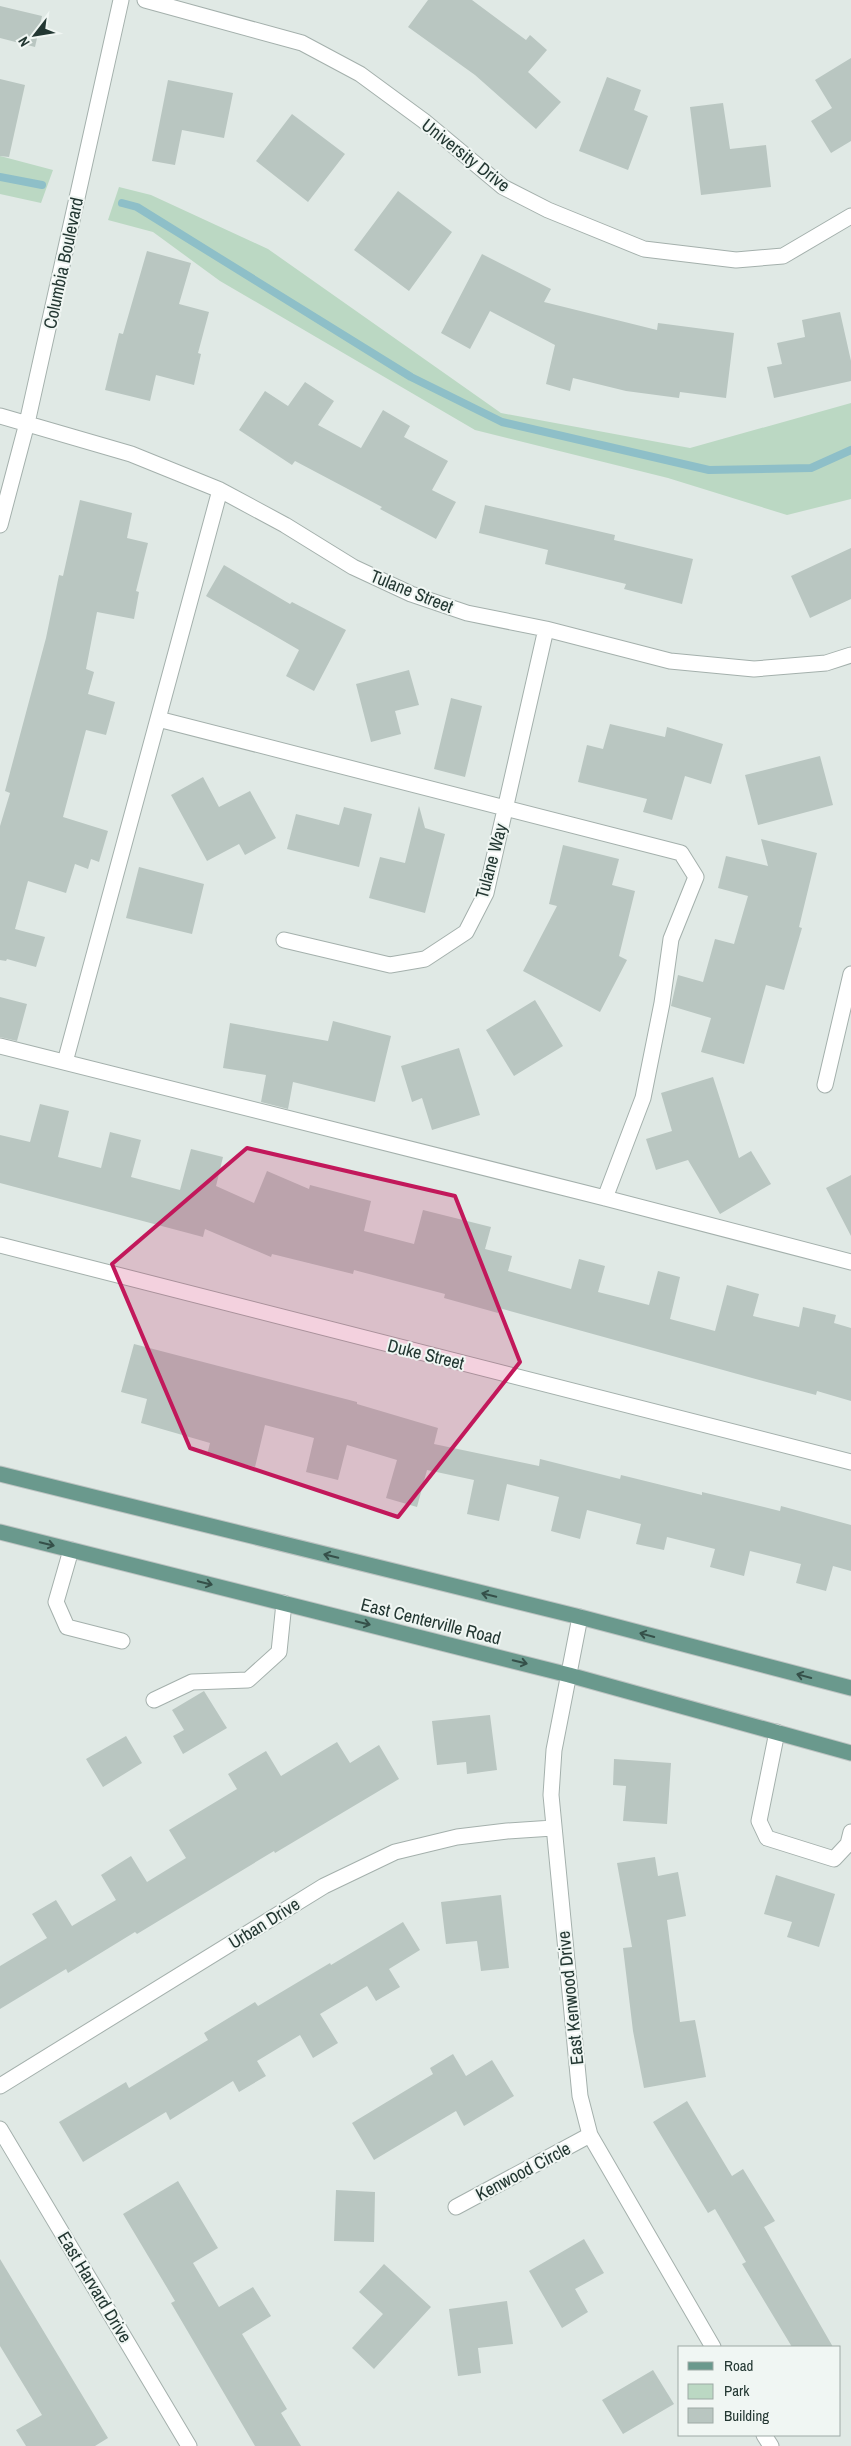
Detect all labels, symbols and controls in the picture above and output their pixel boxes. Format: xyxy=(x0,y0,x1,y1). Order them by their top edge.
north arrow xyxy=(10,10,60,60)
text: N xyxy=(14,34,34,50)
street label: University Drive xyxy=(417,113,515,197)
street label: Columbia Boulevard xyxy=(37,195,89,331)
street label: Tulane Street xyxy=(367,563,457,619)
street label: Tulane Way xyxy=(469,820,513,901)
street label: Duke Street xyxy=(385,1332,467,1376)
one-way arrow xyxy=(39,1540,55,1549)
one-way arrow xyxy=(324,1551,340,1560)
one-way arrow xyxy=(196,1579,212,1589)
one-way arrow xyxy=(482,1590,498,1599)
street label: East Centerville Road xyxy=(358,1592,504,1650)
one-way arrow xyxy=(354,1619,370,1628)
one-way arrow xyxy=(639,1630,655,1639)
one-way arrow xyxy=(512,1658,528,1668)
one-way arrow xyxy=(796,1671,812,1680)
street label: Urban Drive xyxy=(224,1891,304,1955)
street label: East Kenwood Drive xyxy=(551,1930,589,2066)
street label: Kenwood Circle xyxy=(471,2136,575,2206)
street label: East Harvard Drive xyxy=(52,2227,138,2347)
legend xyxy=(678,2346,841,2436)
text: Road xyxy=(724,2355,753,2376)
text: Park xyxy=(724,2380,750,2401)
text: Building xyxy=(724,2405,769,2426)

